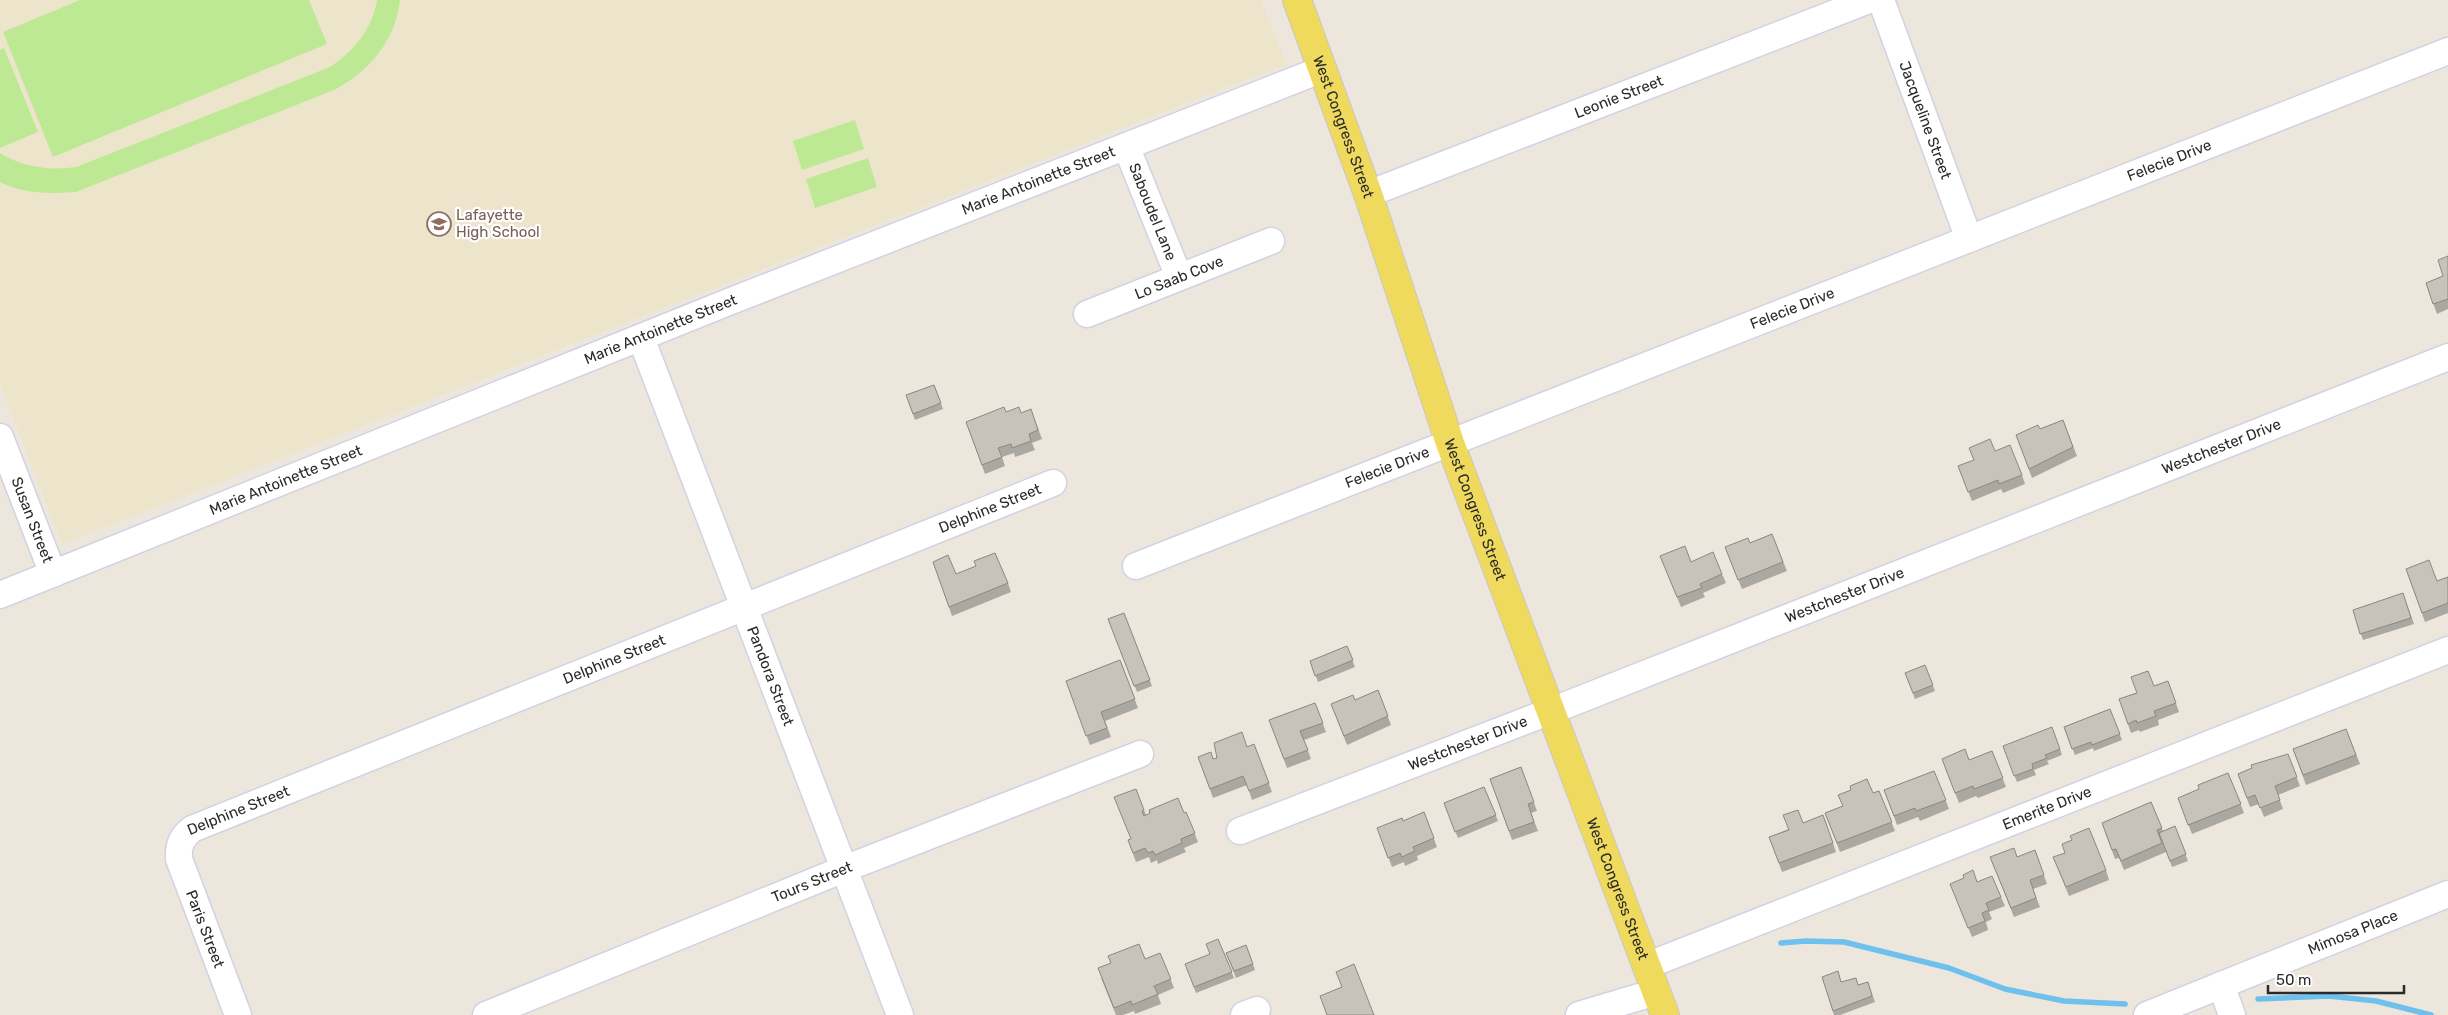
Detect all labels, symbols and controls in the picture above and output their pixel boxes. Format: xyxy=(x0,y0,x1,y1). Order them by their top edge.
street label: West Congress Street xyxy=(1309,53,1378,200)
street label: Jacqueline Street xyxy=(1895,59,1955,182)
street label: Leonie Street xyxy=(1572,72,1666,122)
street label: Felecie Drive xyxy=(2124,136,2214,185)
street label: Marie Antoinette Street xyxy=(959,142,1118,219)
street label: Saboudel Lane xyxy=(1125,161,1180,263)
place label: Lafayette High School xyxy=(456,206,540,241)
school or university icon: Lafayette High School xyxy=(426,211,452,237)
street label: Lo Saab Cove xyxy=(1132,252,1226,303)
street label: Felecie Drive xyxy=(1747,284,1837,333)
street label: Marie Antoinette Street xyxy=(582,291,740,368)
street label: Westchester Drive xyxy=(2159,415,2284,478)
street label: West Congress Street xyxy=(1440,436,1510,583)
street label: Marie Antoinette Street xyxy=(207,441,365,519)
street label: Felecie Drive xyxy=(1343,443,1432,492)
street label: Susan Street xyxy=(7,475,57,566)
street label: Delphine Street xyxy=(936,480,1044,537)
street label: Westchester Drive xyxy=(1782,564,1907,627)
street label: Pandora Street xyxy=(743,624,798,729)
street label: Delphine Street xyxy=(560,631,668,688)
street label: Westchester Drive xyxy=(1405,712,1530,774)
street label: Delphine Street xyxy=(185,782,292,839)
street label: Emerite Drive xyxy=(2000,782,2094,834)
street label: West Congress Street xyxy=(1583,815,1652,962)
street label: Tours Street xyxy=(769,858,855,907)
street label: Paris Street xyxy=(182,888,228,971)
street label: Mimosa Place xyxy=(2305,906,2401,958)
scale bar xyxy=(2268,962,2404,994)
text: 50 m xyxy=(2276,971,2311,989)

